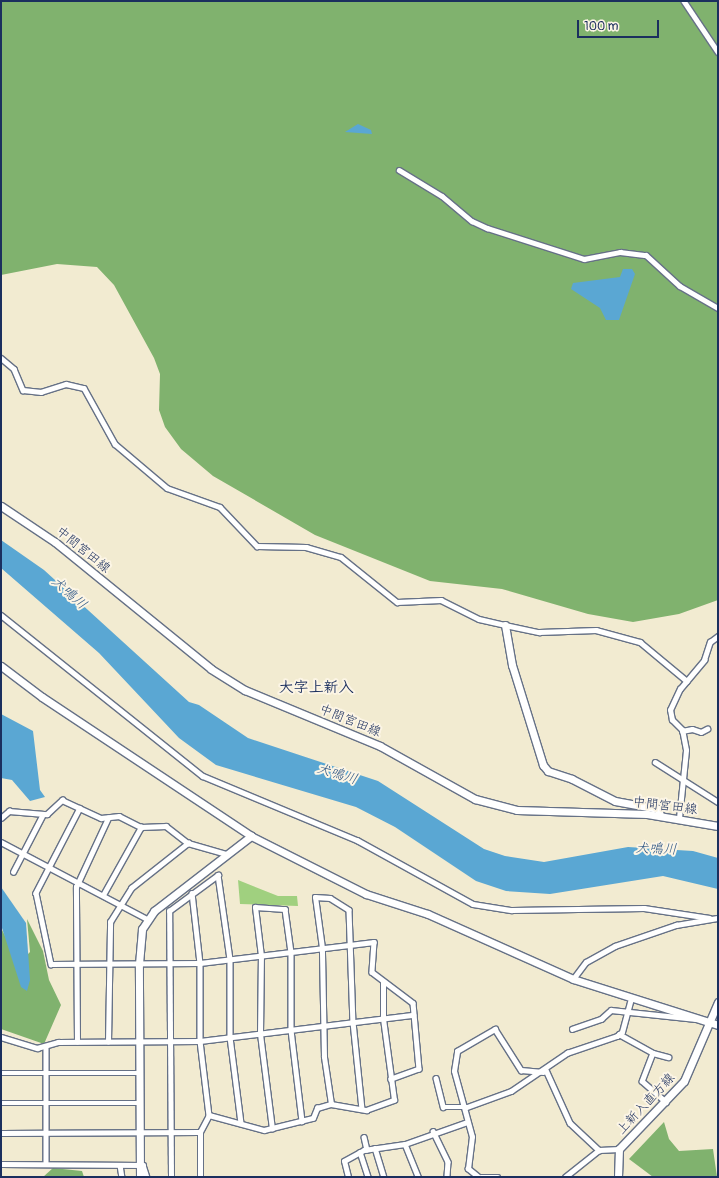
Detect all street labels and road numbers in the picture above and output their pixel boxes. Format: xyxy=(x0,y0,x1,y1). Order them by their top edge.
street label: 中間宮田線 xyxy=(53,523,113,577)
street label: 中間宮田線 xyxy=(317,702,383,740)
street label: 中間宮田線 xyxy=(632,794,698,818)
street label: 上新入直方線 xyxy=(614,1070,678,1138)

